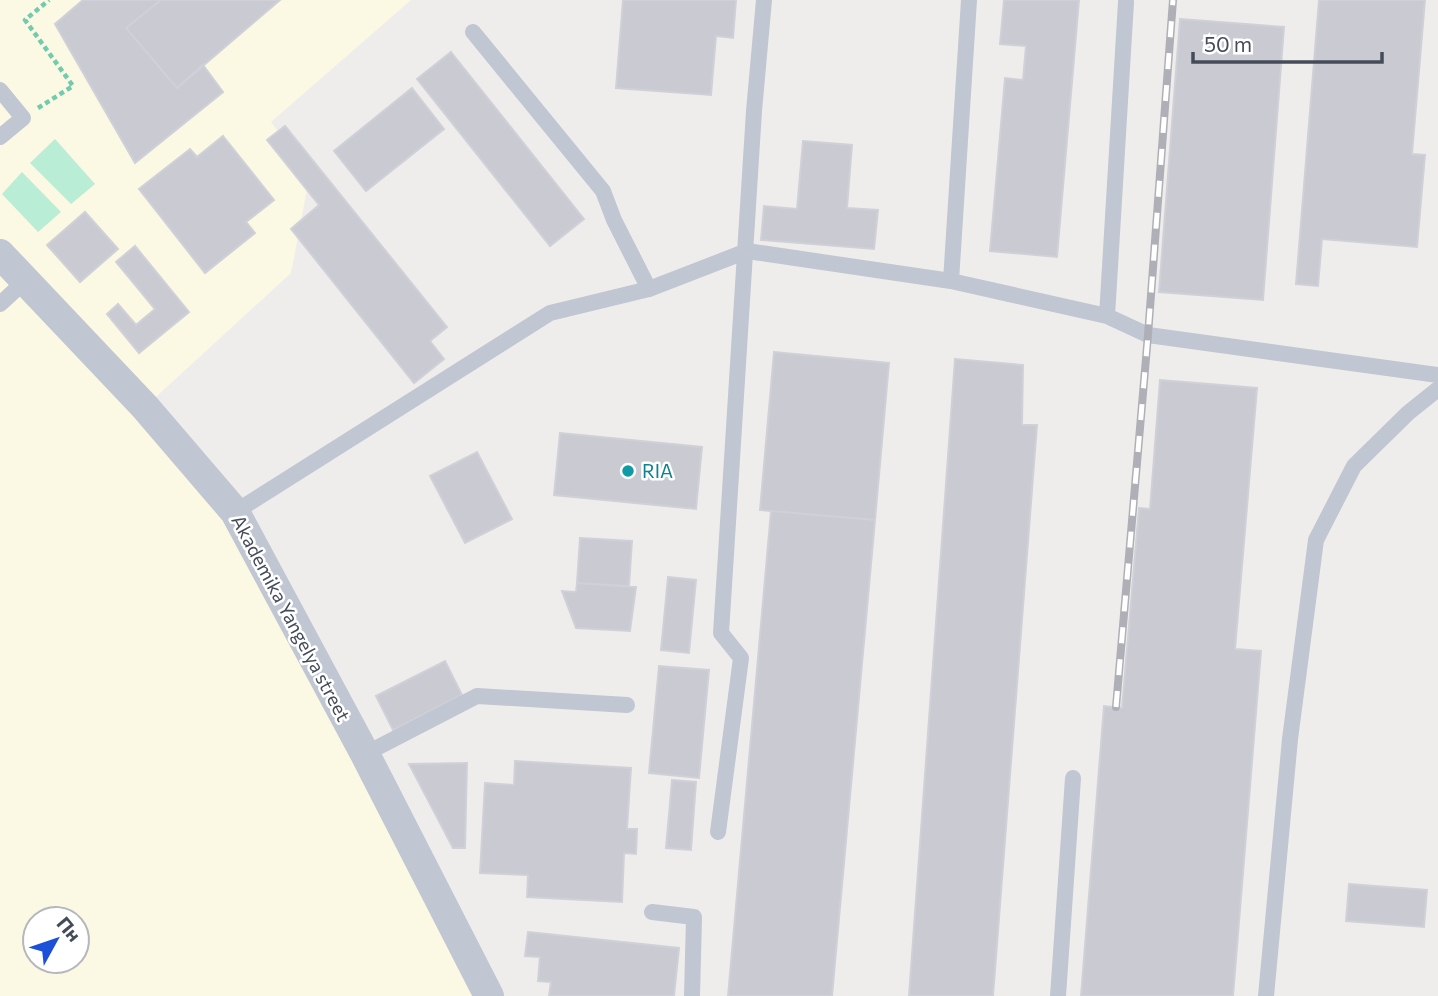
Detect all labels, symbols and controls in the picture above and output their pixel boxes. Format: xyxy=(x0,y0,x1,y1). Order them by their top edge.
scale bar xyxy=(1193,21,1382,65)
text: 50 m xyxy=(1204,31,1252,56)
place label: RIA xyxy=(642,459,673,482)
marker: RIA xyxy=(620,463,636,479)
street label: Akademika Yangelya street xyxy=(227,511,356,725)
north arrow xyxy=(21,905,91,975)
text: Пн xyxy=(53,912,86,946)

